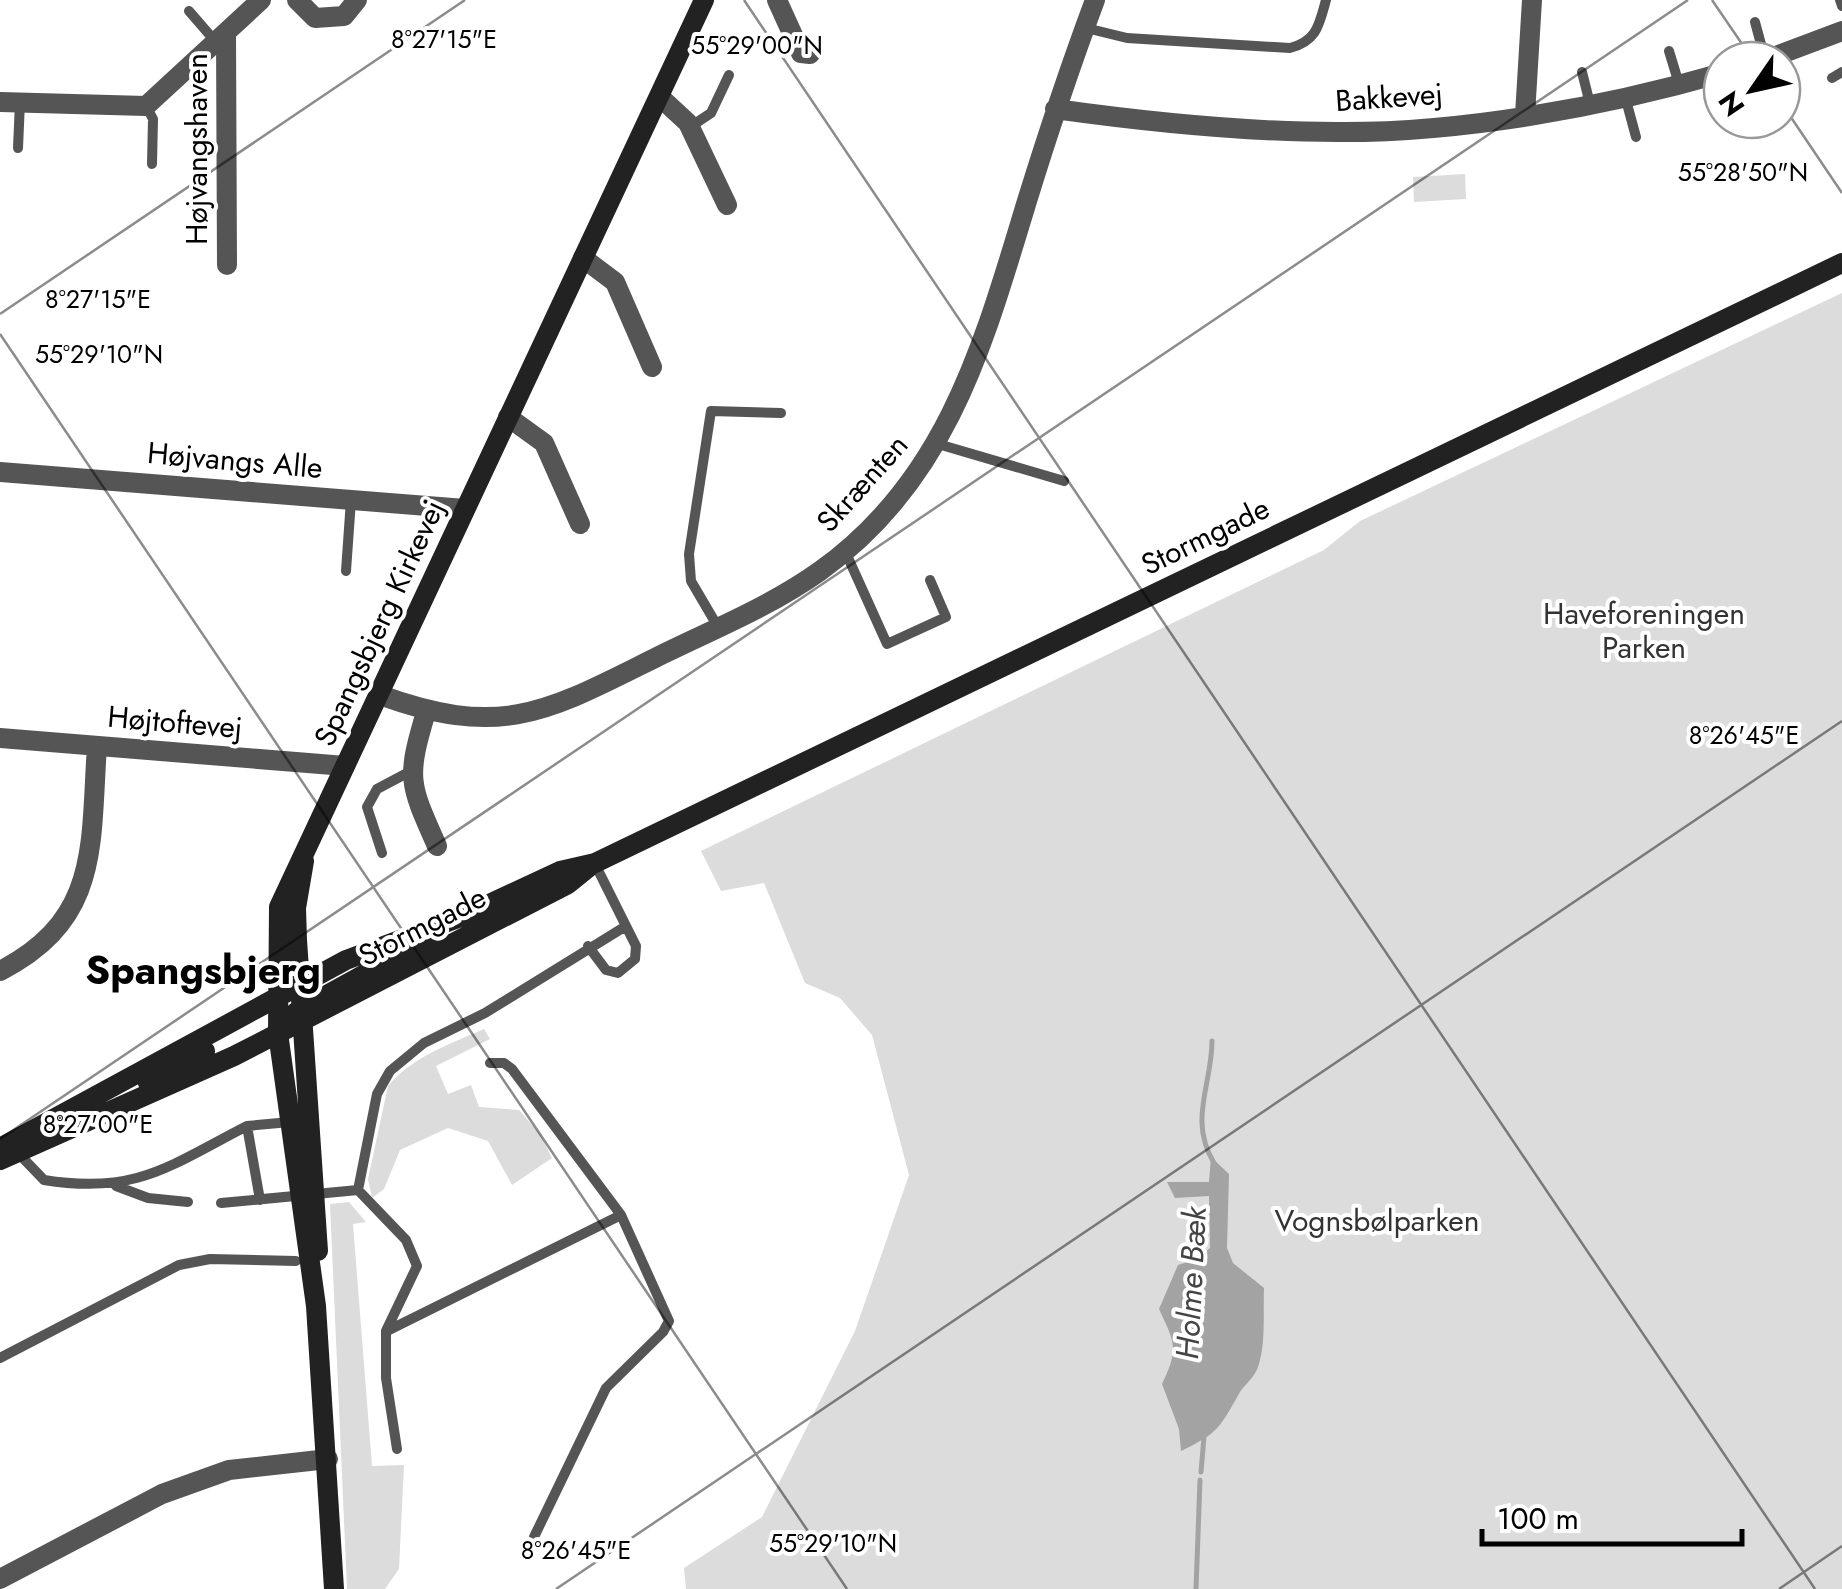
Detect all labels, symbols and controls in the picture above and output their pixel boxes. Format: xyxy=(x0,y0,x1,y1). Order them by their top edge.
text: 8°27'15"E xyxy=(391,21,497,57)
text: 55°29'00"N xyxy=(691,27,823,63)
north arrow xyxy=(1702,40,1802,140)
street label: Højvangshaven xyxy=(175,53,218,245)
street label: Bakkevej xyxy=(1334,72,1444,122)
text: N xyxy=(1708,83,1755,124)
text: 55°28'50"N xyxy=(1678,154,1808,190)
text: 8°27'15"E xyxy=(45,281,151,317)
text: 55°29'10"N xyxy=(35,336,163,372)
street label: Skrænten xyxy=(806,424,918,542)
street label: Højvangs Alle xyxy=(145,431,325,489)
street label: Stormgade xyxy=(1134,486,1276,586)
street label: Spangsbjerg Kirkevej xyxy=(303,493,455,753)
park label: Haveforeningen Parken xyxy=(1543,592,1745,669)
street label: Højtoftevej xyxy=(106,695,244,749)
text: 8°26'45"E xyxy=(1689,717,1799,753)
street label: Stormgade xyxy=(351,876,493,976)
district label: Spangsbjerg xyxy=(85,941,321,999)
text: 8°27'00"E xyxy=(43,1106,153,1142)
park label: Vognsbølparken xyxy=(1275,1199,1479,1242)
water label: Holme Bæk xyxy=(1164,1204,1218,1361)
scale bar xyxy=(1482,1484,1742,1546)
text: 100 m xyxy=(1497,1497,1579,1540)
text: 55°29'10"N xyxy=(769,1525,897,1561)
text: 8°26'45"E xyxy=(521,1532,631,1568)

